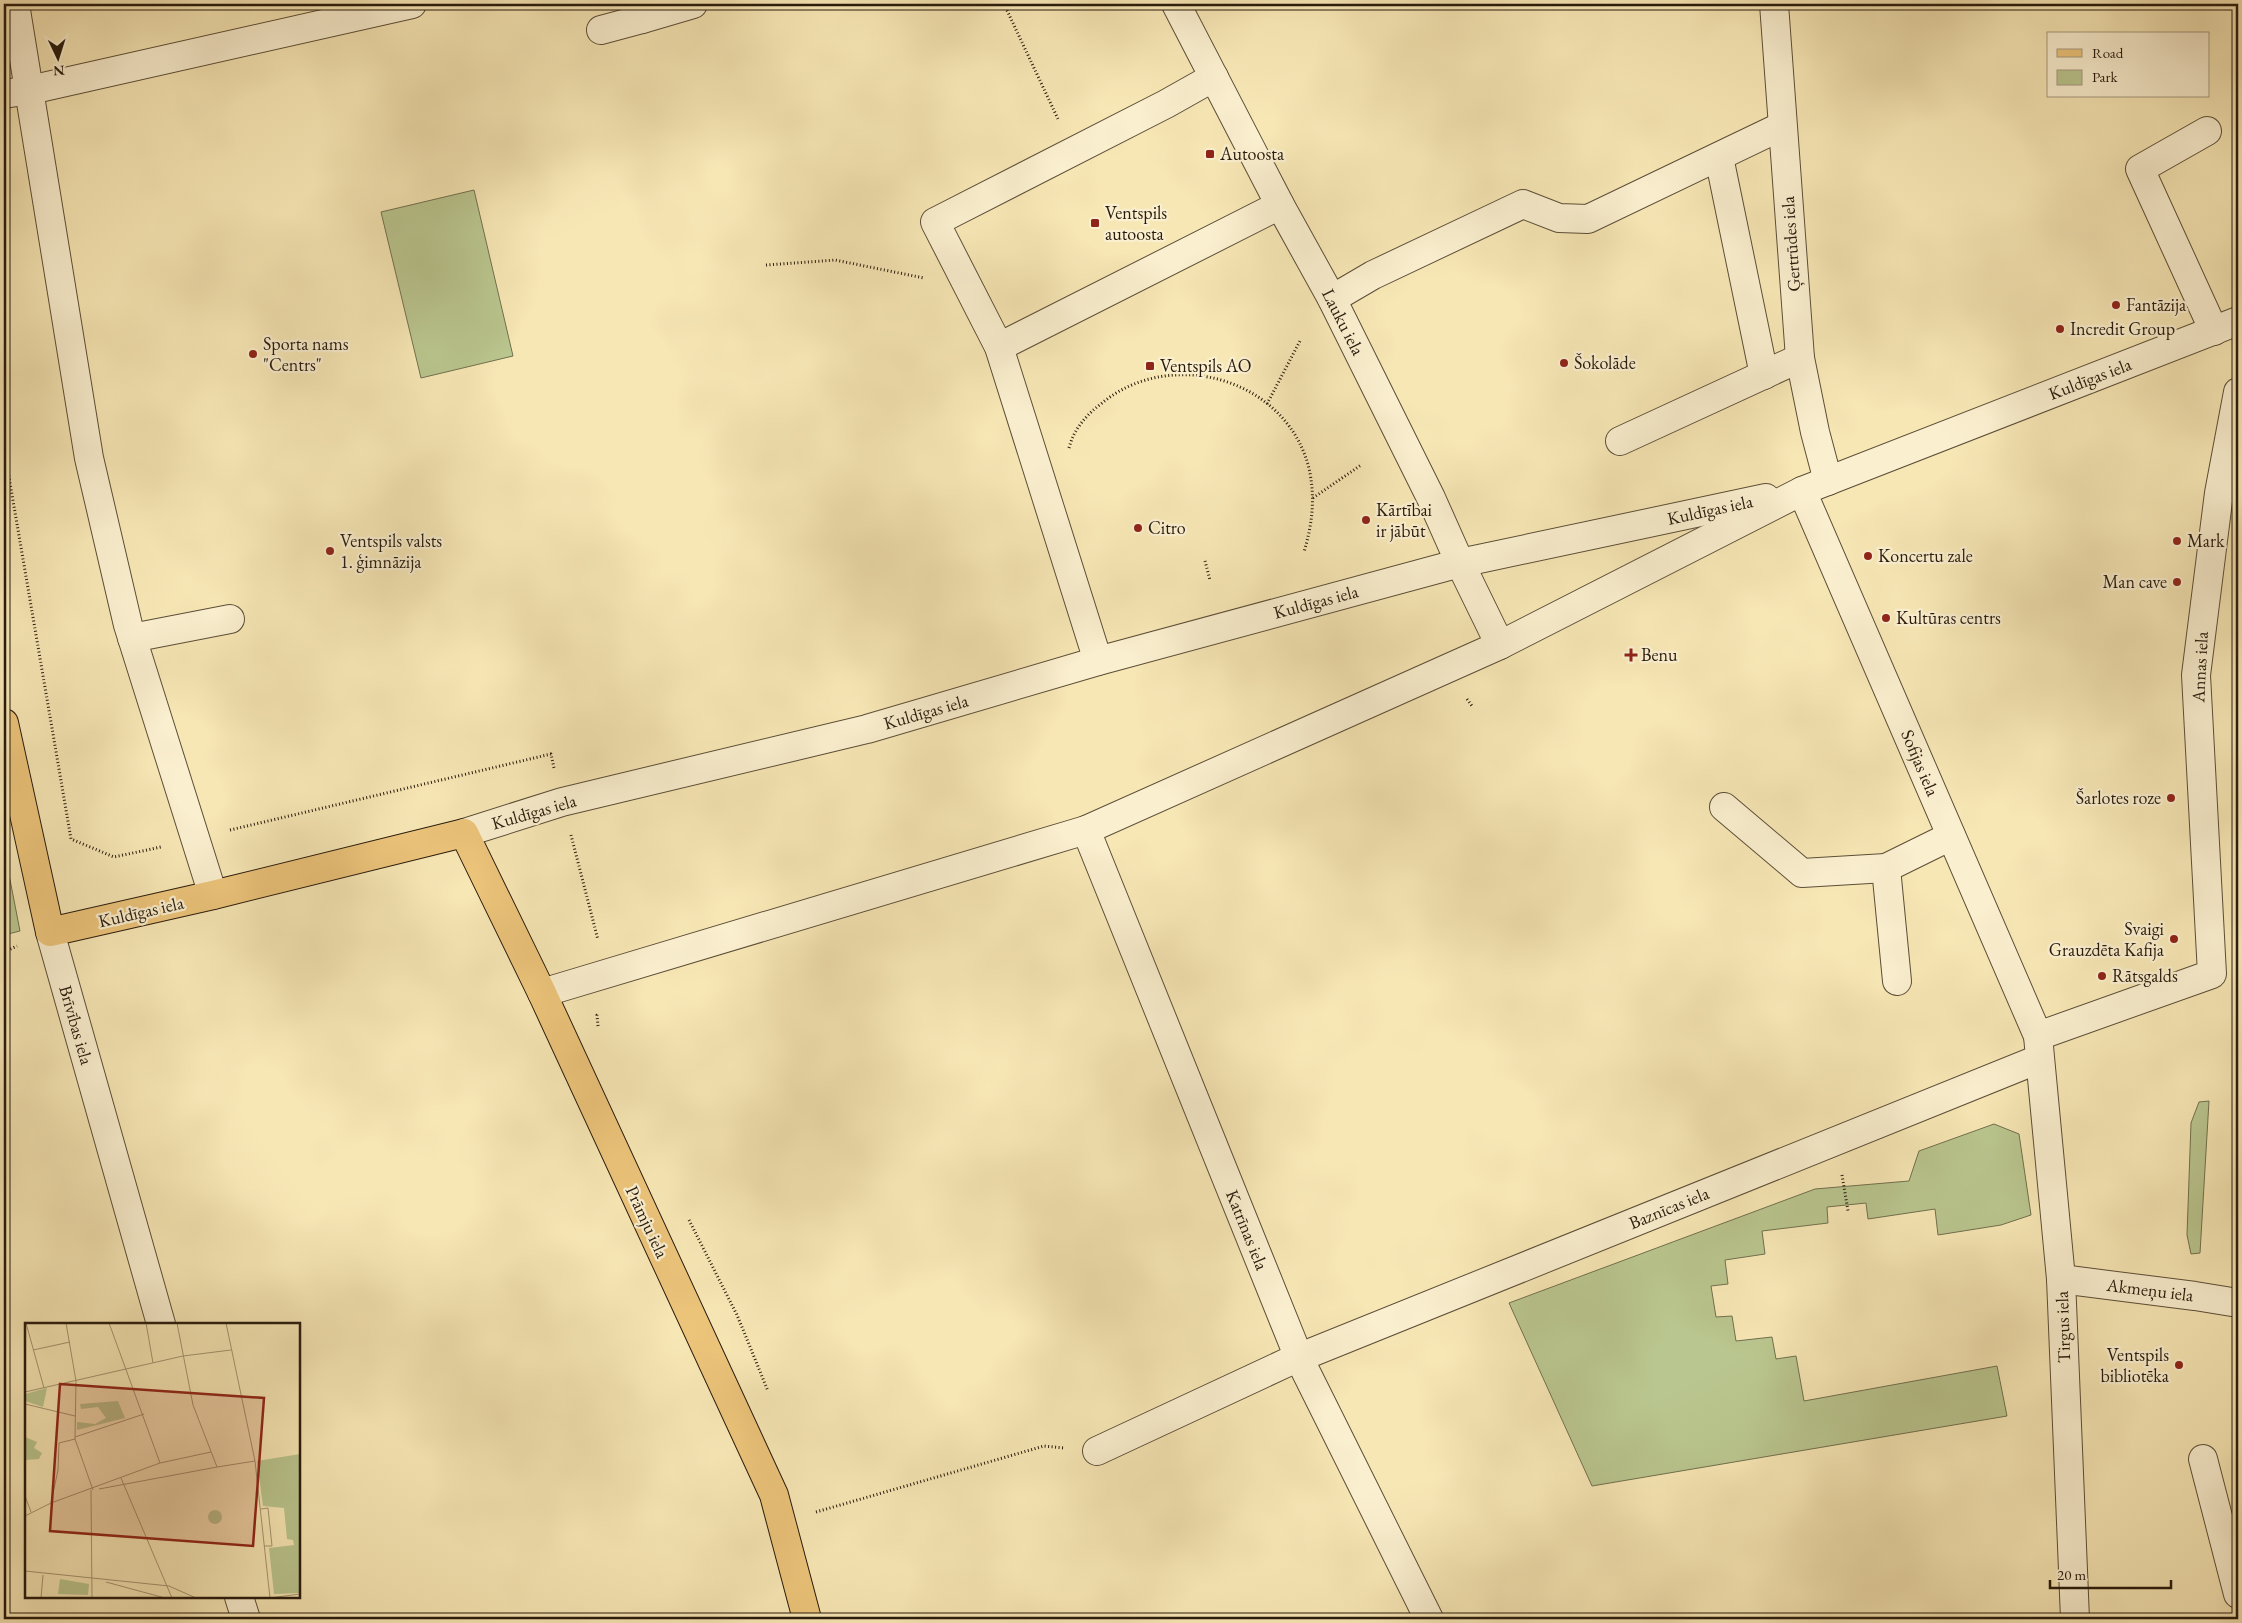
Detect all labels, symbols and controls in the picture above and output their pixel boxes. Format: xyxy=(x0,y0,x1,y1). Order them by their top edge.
north arrow xyxy=(32,32,82,82)
legend xyxy=(2047,32,2210,98)
text: Road xyxy=(2092,43,2124,62)
text: N xyxy=(52,62,65,80)
text: Park xyxy=(2092,67,2119,86)
place label: Autoosta xyxy=(1219,142,1285,165)
marker: Autoosta xyxy=(1204,148,1216,160)
street label: Ģertrūdes iela xyxy=(1776,195,1805,293)
place label: Ventspils autoosta xyxy=(1105,201,1167,245)
marker: Ventspils autoosta xyxy=(1089,217,1101,229)
street label: Lauku iela xyxy=(1317,285,1370,360)
place label: Fantāzija xyxy=(2126,293,2187,316)
marker: Fantāzija xyxy=(2110,299,2122,311)
place label: Incredit Group xyxy=(2070,317,2175,340)
marker: Incredit Group xyxy=(2054,323,2066,335)
place label: Sporta nams "Centrs" xyxy=(263,332,349,376)
marker: Sporta nams "Centrs" xyxy=(247,348,259,360)
place label: Šokolāde xyxy=(1574,351,1636,374)
street label: Kuldīgas iela xyxy=(2045,352,2135,405)
place label: Ventspils AO xyxy=(1160,354,1251,377)
marker: Šokolāde xyxy=(1558,357,1570,369)
marker: Ventspils AO xyxy=(1144,360,1156,372)
street label: Kuldīgas iela xyxy=(1665,489,1756,530)
place label: Kārtībai ir jābūt xyxy=(1376,498,1433,542)
marker: Kārtībai ir jābūt xyxy=(1360,514,1372,526)
place label: Citro xyxy=(1148,516,1186,539)
marker: Citro xyxy=(1132,522,1144,534)
place label: Ventspils valsts 1. ģimnāzija xyxy=(340,529,442,573)
place label: Mark xyxy=(2187,529,2225,552)
marker: Mark xyxy=(2171,535,2183,547)
place label: Koncertu zale xyxy=(1878,544,1973,567)
marker: Ventspils valsts 1. ģimnāzija xyxy=(324,545,336,557)
marker: Koncertu zale xyxy=(1862,550,1874,562)
place label: Man cave xyxy=(2103,570,2167,593)
marker: Man cave xyxy=(2171,576,2183,588)
street label: Kuldīgas iela xyxy=(1271,579,1362,624)
place label: Kultūras centrs xyxy=(1896,606,2001,629)
marker: Kultūras centrs xyxy=(1880,612,1892,624)
street label: Annas iela xyxy=(2186,630,2213,704)
place label: Benu xyxy=(1641,643,1678,666)
marker: Benu xyxy=(1625,649,1637,661)
street label: Kuldīgas iela xyxy=(881,688,972,735)
street label: Sofijas iela xyxy=(1896,726,1945,800)
place label: Šarlotes roze xyxy=(2076,786,2161,809)
street label: Kuldīgas iela xyxy=(489,788,580,835)
marker: Šarlotes roze xyxy=(2165,792,2177,804)
street label: Kuldīgas iela xyxy=(96,890,187,932)
place label: Svaigi Grauzdēta Kafija xyxy=(2049,917,2165,961)
marker: Svaigi Grauzdēta Kafija xyxy=(2168,933,2180,945)
place label: Rātsgalds xyxy=(2112,964,2178,987)
marker: Rātsgalds xyxy=(2096,970,2108,982)
street label: Brīvības iela xyxy=(54,982,99,1068)
street label: Baznīcas iela xyxy=(1625,1181,1713,1234)
street label: Prāmju iela xyxy=(621,1182,675,1262)
street label: Katrīnas iela xyxy=(1221,1186,1274,1274)
street label: Akmeņu iela xyxy=(2104,1273,2196,1306)
street label: Tirgus iela xyxy=(2050,1290,2075,1363)
inset map xyxy=(25,1323,300,1598)
place label: Ventspils bibliotēka xyxy=(2100,1343,2170,1387)
marker: Ventspils bibliotēka xyxy=(2173,1359,2185,1371)
scale bar xyxy=(2050,1558,2171,1590)
text: 20 m xyxy=(2057,1565,2086,1584)

